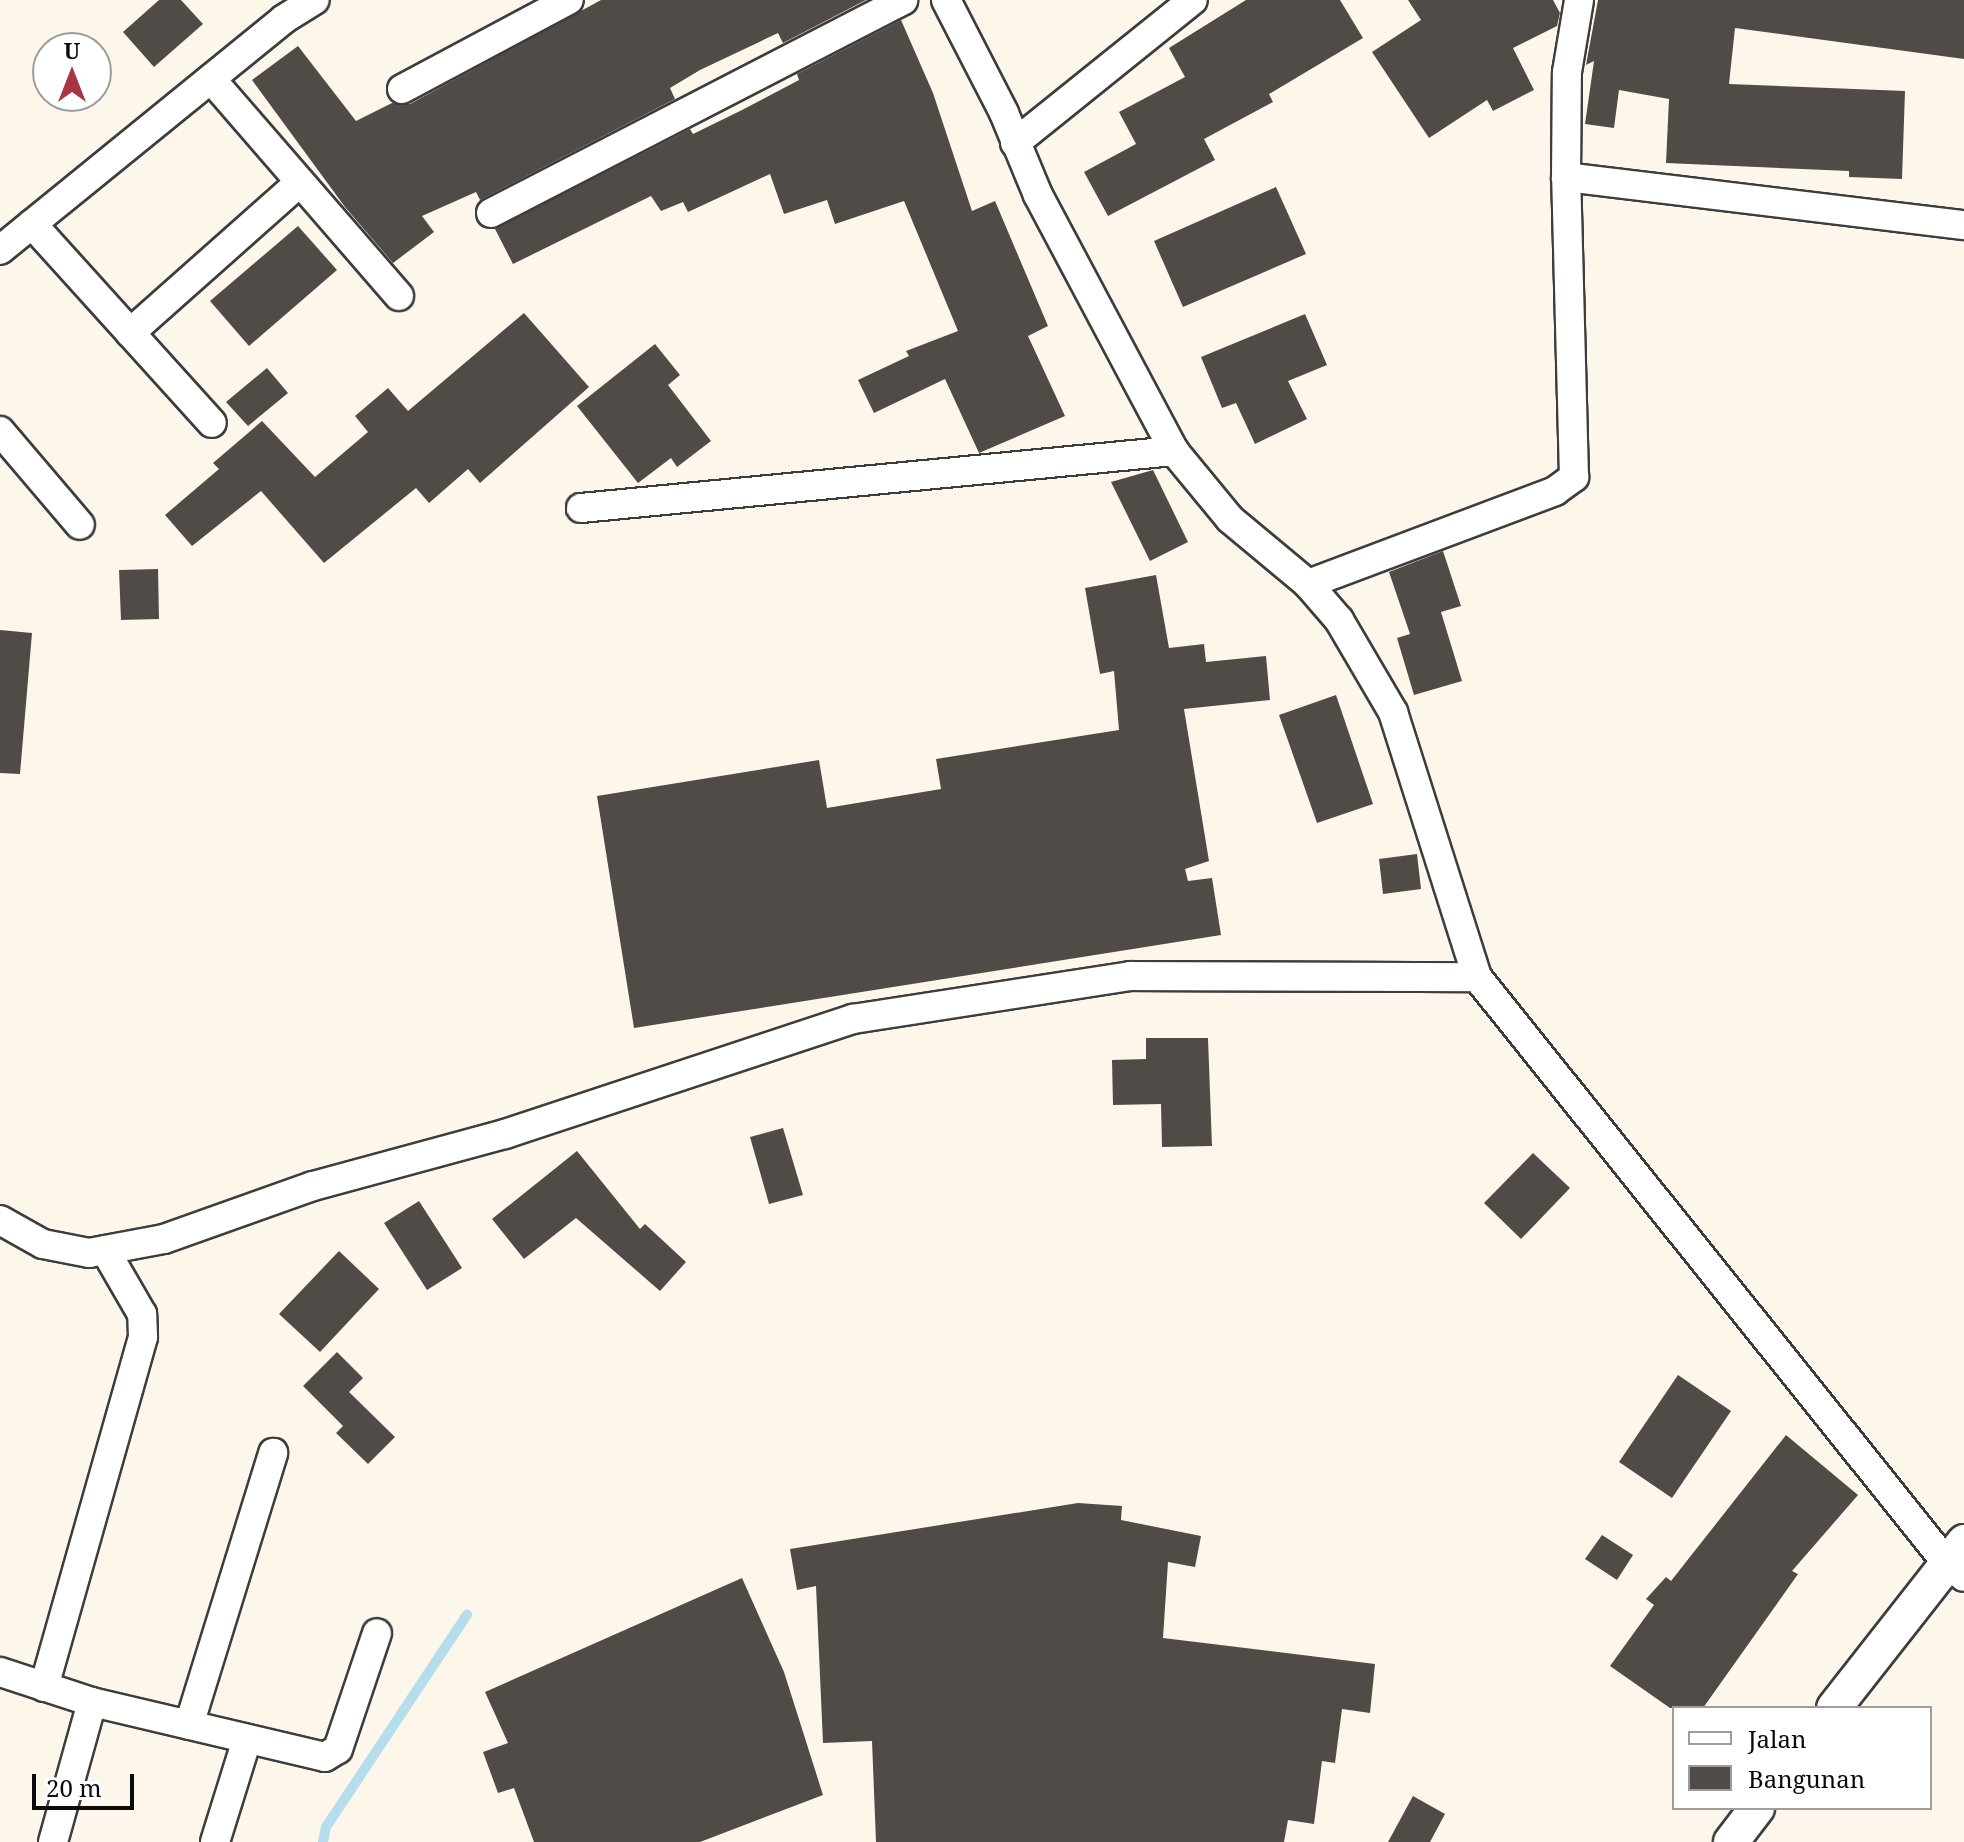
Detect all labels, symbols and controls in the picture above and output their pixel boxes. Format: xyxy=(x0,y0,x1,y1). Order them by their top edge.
north arrow xyxy=(32,32,112,112)
text: U xyxy=(64,35,80,65)
legend xyxy=(1672,1706,1932,1810)
text: Jalan xyxy=(1748,1722,1807,1755)
scale bar xyxy=(36,1758,138,1808)
text: Bangunan xyxy=(1748,1762,1865,1795)
text: 20 m xyxy=(46,1771,102,1804)

